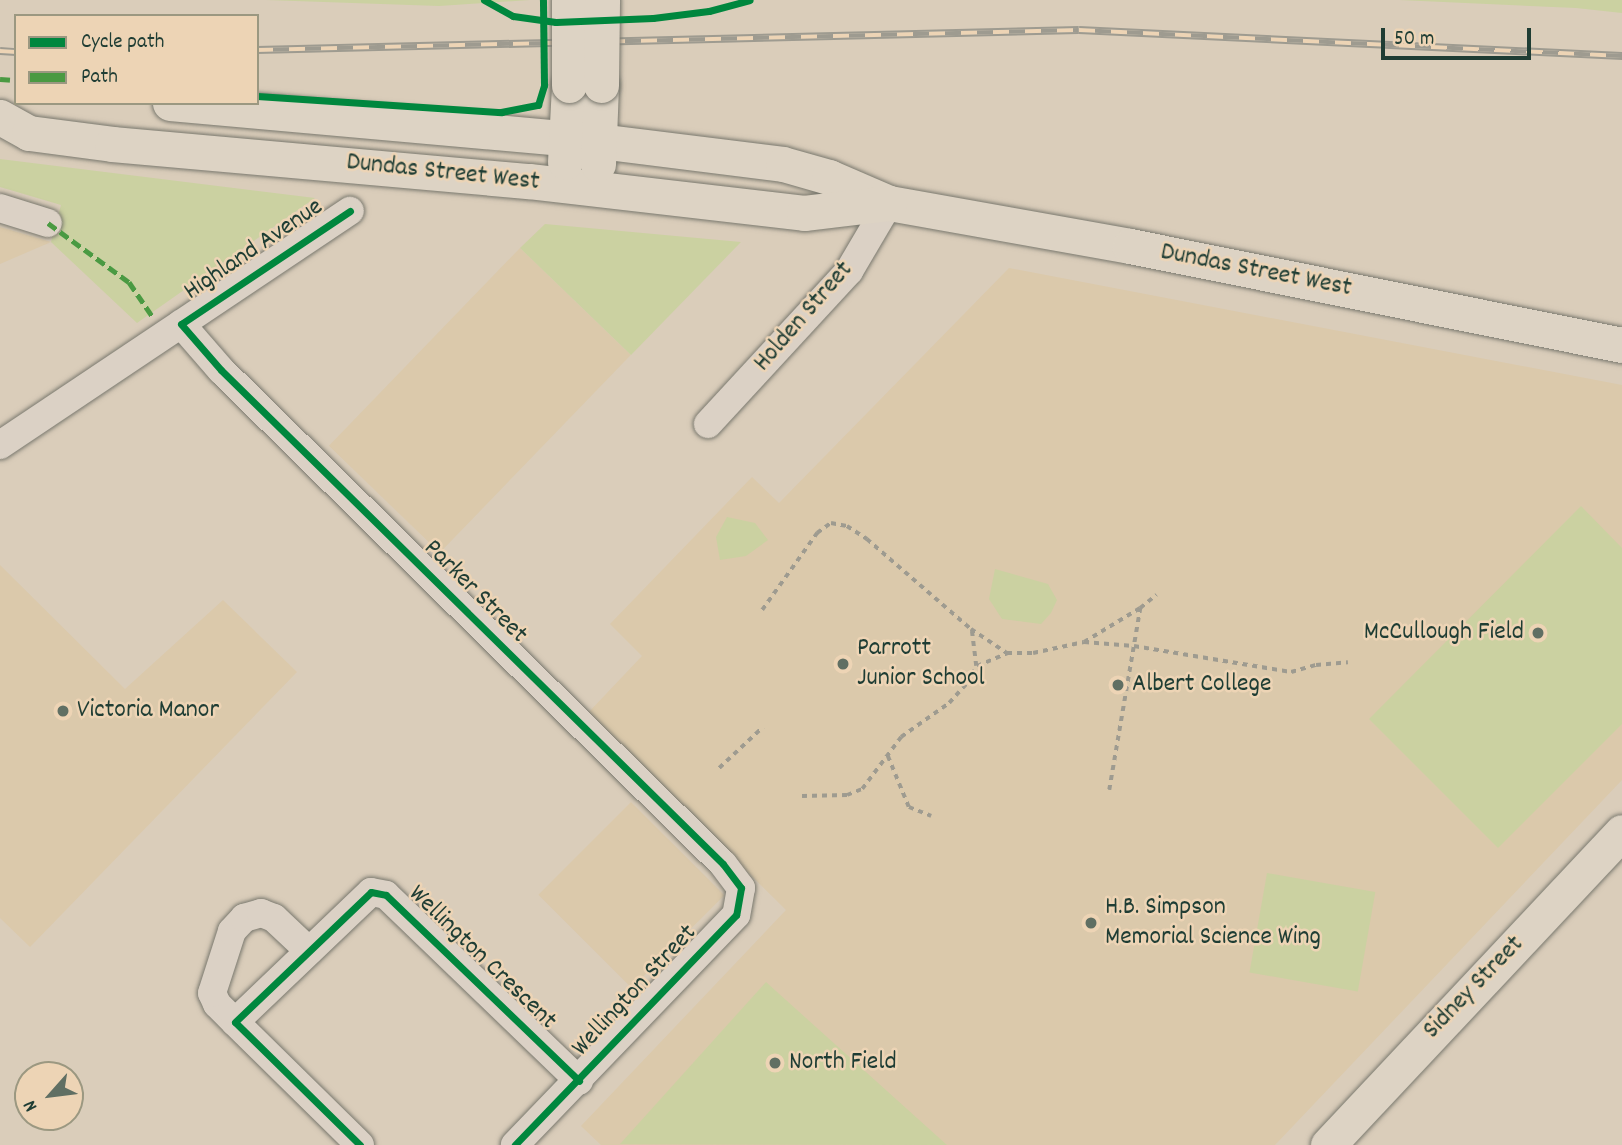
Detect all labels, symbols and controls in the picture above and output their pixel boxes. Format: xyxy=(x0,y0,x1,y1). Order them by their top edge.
legend xyxy=(14,14,259,105)
scale bar xyxy=(1384,14,1534,58)
text: 50 m xyxy=(1394,25,1434,55)
text: Cycle path xyxy=(81,28,164,58)
text: Path xyxy=(81,63,118,93)
street label: Dundas Street West xyxy=(345,147,541,199)
street label: Highland Avenue xyxy=(179,192,329,308)
street label: Dundas Street West xyxy=(1158,237,1354,305)
street label: Holden Street xyxy=(748,256,860,378)
street label: Parker Street xyxy=(416,533,534,651)
place label: McCullough Field xyxy=(1364,617,1524,649)
marker: McCullough Field xyxy=(1530,625,1546,641)
place label: Parrott Junior School xyxy=(857,633,985,694)
marker: Parrott Junior School xyxy=(835,656,851,672)
place label: Albert College xyxy=(1132,669,1271,701)
marker: Albert College xyxy=(1110,677,1126,693)
place label: Victoria Manor xyxy=(77,695,219,727)
marker: Victoria Manor xyxy=(55,703,71,719)
street label: Wellington Crescent xyxy=(401,879,563,1037)
place label: H.B. Simpson Memorial Science Wing xyxy=(1105,892,1321,954)
marker: H.B. Simpson Memorial Science Wing xyxy=(1083,915,1099,931)
street label: Wellington Street xyxy=(566,918,704,1064)
street label: Sidney Street xyxy=(1417,930,1531,1046)
place label: North Field xyxy=(789,1047,897,1079)
marker: North Field xyxy=(767,1055,783,1071)
north arrow xyxy=(14,1061,84,1131)
text: N xyxy=(18,1095,46,1116)

